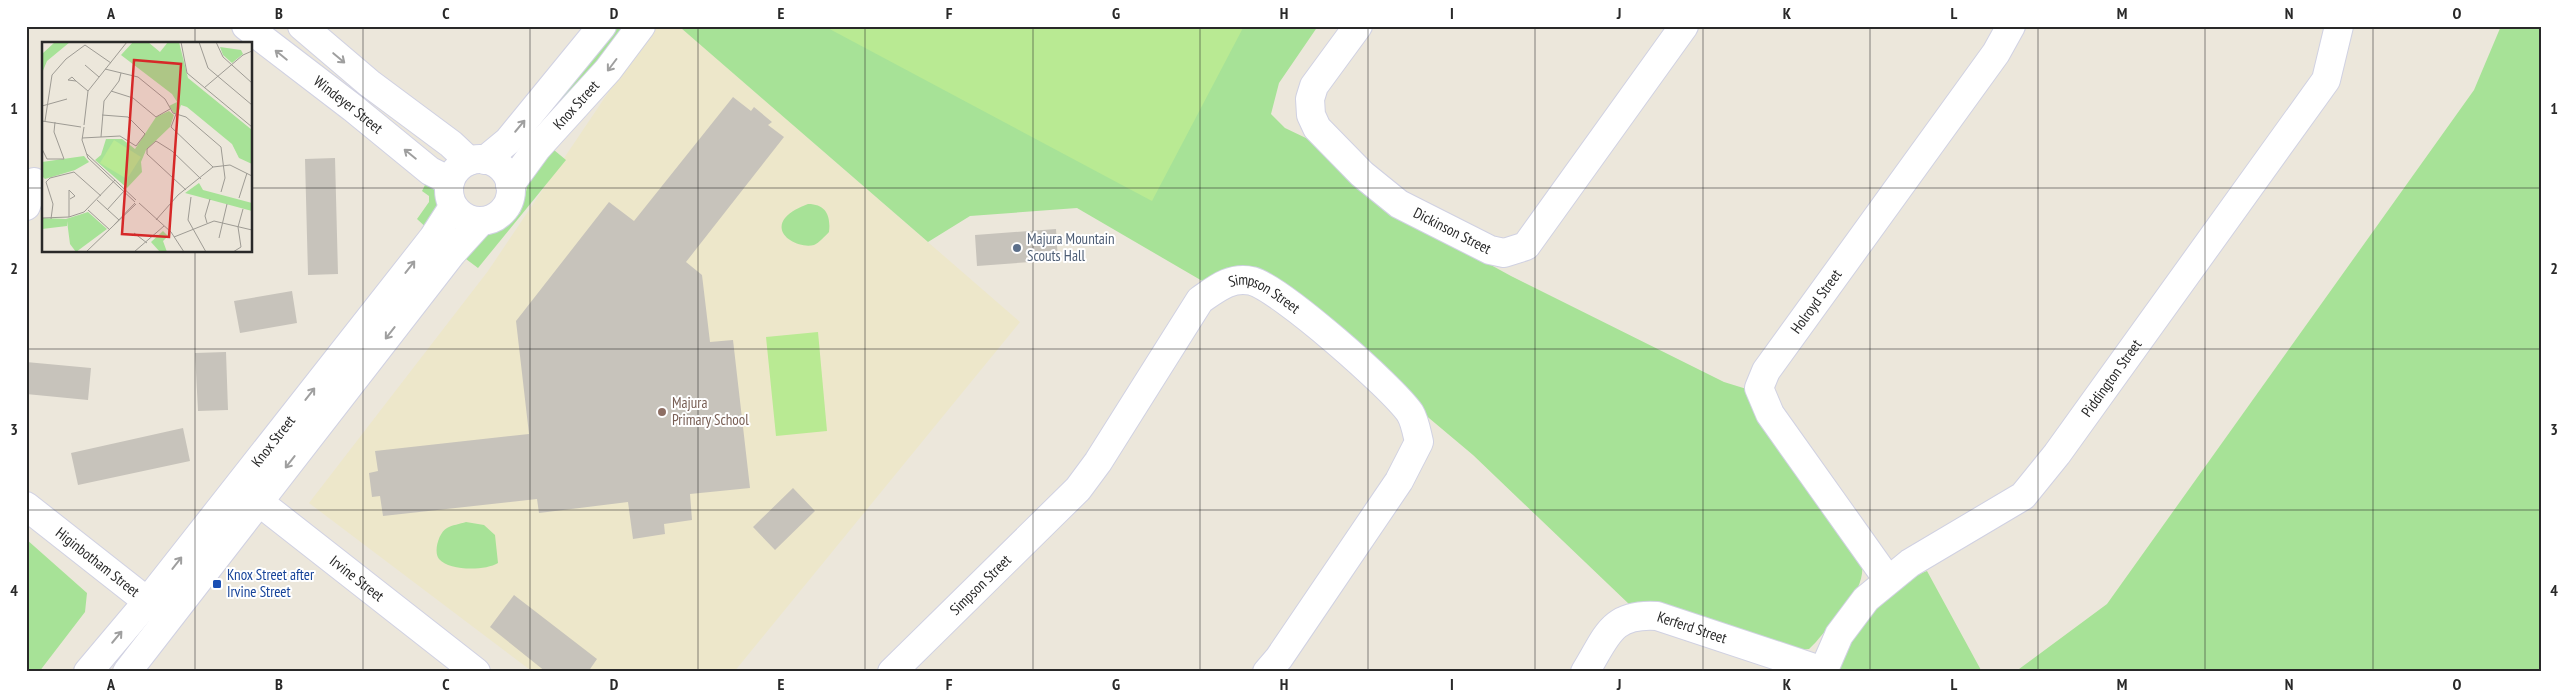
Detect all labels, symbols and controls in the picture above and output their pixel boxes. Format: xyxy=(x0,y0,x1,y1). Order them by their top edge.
text: A xyxy=(106,3,116,23)
text: B xyxy=(275,3,283,23)
text: C xyxy=(442,3,450,23)
text: D xyxy=(610,3,619,23)
text: E xyxy=(778,3,785,23)
text: F xyxy=(946,3,953,23)
text: G xyxy=(1112,3,1120,23)
text: H xyxy=(1280,3,1288,23)
text: I xyxy=(1450,3,1454,23)
text: J xyxy=(1616,3,1621,23)
text: K xyxy=(1783,3,1792,23)
text: L xyxy=(1951,3,1958,23)
text: M xyxy=(2117,3,2127,23)
text: N xyxy=(2285,3,2293,23)
text: O xyxy=(2453,3,2462,23)
inset map xyxy=(42,42,252,252)
one-way arrow xyxy=(275,49,288,60)
one-way arrow xyxy=(332,52,345,64)
one-way arrow xyxy=(607,58,617,72)
street label: Windeyer Street xyxy=(310,71,387,137)
street label: Knox Street xyxy=(549,76,603,133)
text: 1 xyxy=(10,98,18,118)
text: 1 xyxy=(2550,98,2558,118)
one-way arrow xyxy=(514,120,525,133)
one-way arrow xyxy=(403,149,416,160)
street label: Dickinson Street xyxy=(1410,203,1495,258)
place label: Majura Mountain Scouts Hall xyxy=(1027,229,1115,265)
marker: Majura Mountain Scouts Hall xyxy=(1011,242,1023,254)
text: 2 xyxy=(10,258,18,278)
text: 2 xyxy=(2550,258,2558,278)
one-way arrow xyxy=(405,260,416,273)
street label: Holroyd Street xyxy=(1786,265,1845,337)
street label: Simpson Street xyxy=(1226,270,1304,317)
one-way arrow xyxy=(385,327,396,340)
street label: Piddington Street xyxy=(2077,335,2145,420)
one-way arrow xyxy=(304,388,315,401)
place label: Majura Primary School xyxy=(672,393,749,429)
marker: Majura Primary School xyxy=(656,406,668,418)
street label: Knox Street xyxy=(247,411,299,470)
text: 3 xyxy=(10,419,18,439)
text: 3 xyxy=(2550,419,2558,439)
one-way arrow xyxy=(285,455,296,468)
street label: Higinbotham Street xyxy=(52,523,144,601)
street label: Simpson Street xyxy=(945,550,1015,619)
street label: Irvine Street xyxy=(326,551,388,605)
one-way arrow xyxy=(172,556,182,570)
place label: Knox Street after Irvine Street xyxy=(227,565,315,601)
marker: Knox Street after Irvine Street xyxy=(211,578,223,590)
text: 4 xyxy=(10,580,18,600)
text: 4 xyxy=(2550,580,2558,600)
street label: Kerferd Street xyxy=(1655,607,1729,647)
one-way arrow xyxy=(112,630,123,643)
text: A xyxy=(106,674,116,694)
text: B xyxy=(275,674,283,694)
text: C xyxy=(442,674,450,694)
text: D xyxy=(610,674,619,694)
text: E xyxy=(778,674,785,694)
text: F xyxy=(946,674,953,694)
text: G xyxy=(1112,674,1120,694)
text: H xyxy=(1280,674,1288,694)
text: I xyxy=(1450,674,1454,694)
text: J xyxy=(1616,674,1621,694)
text: K xyxy=(1783,674,1792,694)
text: L xyxy=(1951,674,1958,694)
text: M xyxy=(2117,674,2127,694)
text: N xyxy=(2285,674,2293,694)
text: O xyxy=(2453,674,2462,694)

